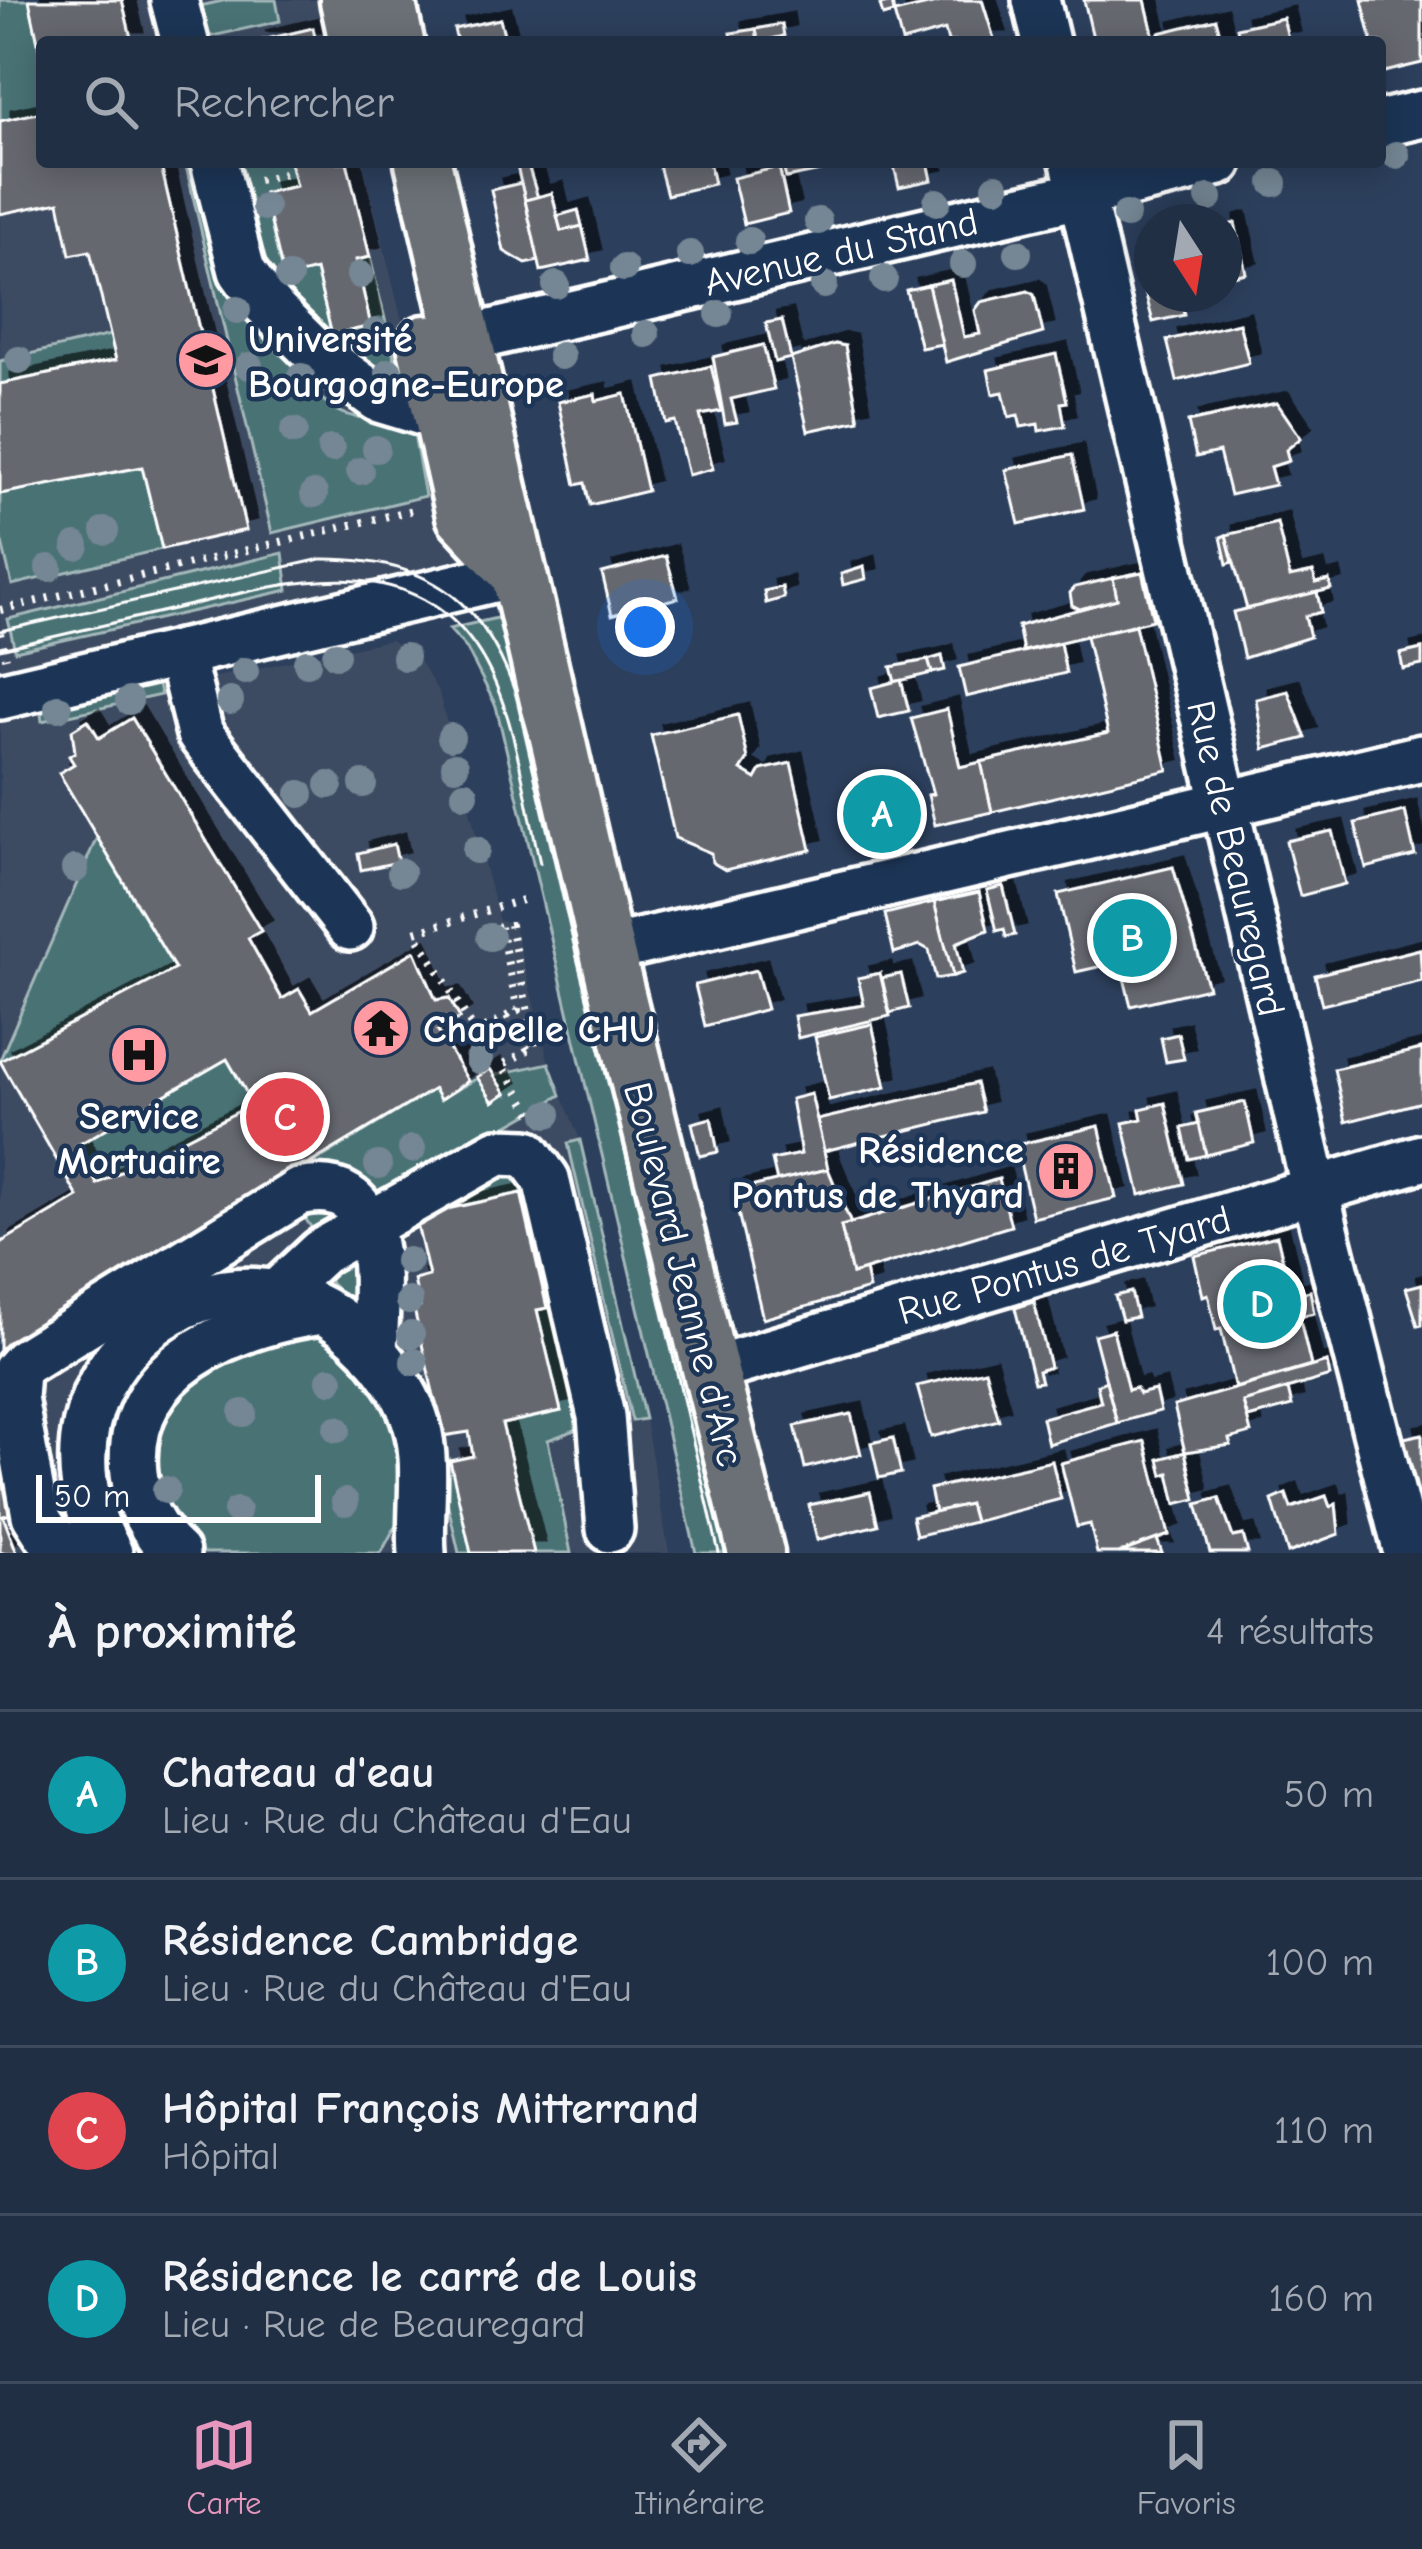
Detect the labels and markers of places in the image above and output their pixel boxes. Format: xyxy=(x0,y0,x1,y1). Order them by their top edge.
place label: Université Bourgogne-Europe xyxy=(248,317,564,407)
school or university icon: Université Bourgogne-Europe xyxy=(175,329,237,391)
pin: A xyxy=(843,769,921,859)
pin: B xyxy=(1093,893,1171,983)
temple icon: Chapelle CHU xyxy=(350,997,412,1059)
place label: Chapelle CHU xyxy=(423,1007,655,1052)
hospital icon: Service Mortuaire xyxy=(108,1024,170,1086)
pin: C xyxy=(246,1072,324,1162)
place label: Service Mortuaire xyxy=(57,1094,221,1184)
place label: Résidence Pontus de Thyard xyxy=(731,1128,1024,1218)
building icon: Résidence Pontus de Thyard xyxy=(1035,1140,1097,1202)
pin: D xyxy=(1223,1259,1301,1349)

